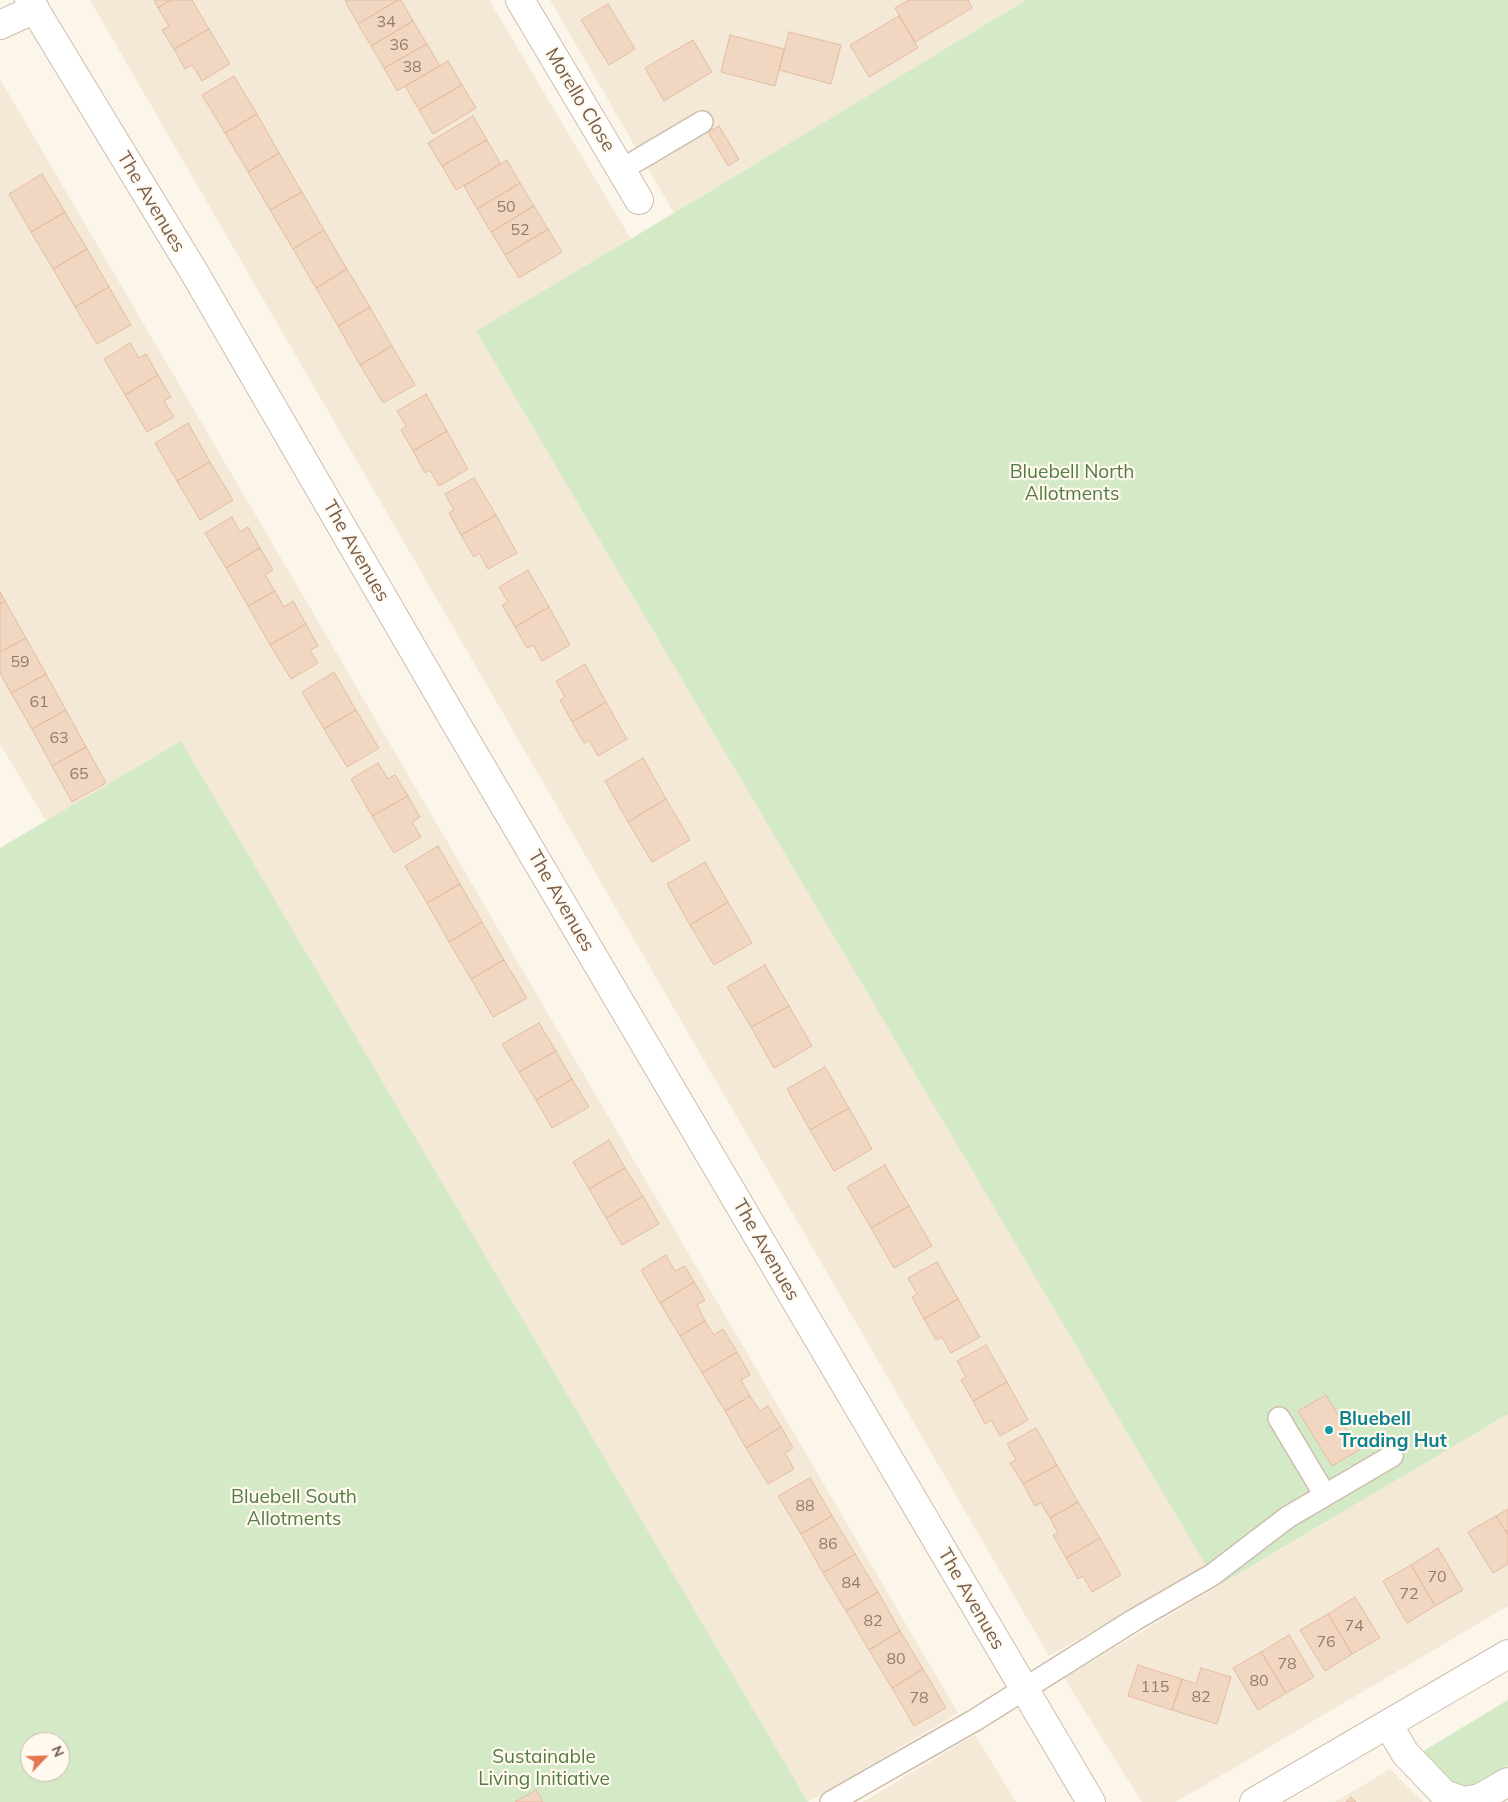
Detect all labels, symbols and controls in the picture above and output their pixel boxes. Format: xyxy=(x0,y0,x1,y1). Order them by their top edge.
house number: 34 xyxy=(376,12,396,32)
house number: 36 xyxy=(389,35,409,55)
street label: Morello Close xyxy=(540,44,620,156)
house number: 38 xyxy=(402,57,422,77)
street label: The Avenues xyxy=(112,147,190,257)
house number: 50 xyxy=(496,197,516,217)
house number: 52 xyxy=(510,220,530,240)
park label: Bluebell North Allotments xyxy=(1010,461,1134,505)
street label: The Avenues xyxy=(318,496,394,606)
house number: 59 xyxy=(10,652,30,672)
house number: 61 xyxy=(29,692,49,712)
house number: 63 xyxy=(49,728,69,748)
house number: 65 xyxy=(69,764,89,784)
street label: The Avenues xyxy=(523,846,599,956)
street label: The Avenues xyxy=(728,1195,804,1305)
place label: Bluebell Trading Hut xyxy=(1339,1408,1447,1452)
marker: Bluebell Trading Hut xyxy=(1323,1424,1335,1436)
park label: Bluebell South Allotments xyxy=(231,1486,357,1530)
house number: 88 xyxy=(795,1496,815,1516)
house number: 86 xyxy=(818,1534,838,1554)
street label: The Avenues xyxy=(933,1544,1009,1654)
house number: 70 xyxy=(1427,1567,1447,1587)
house number: 84 xyxy=(841,1573,861,1593)
house number: 72 xyxy=(1399,1584,1419,1604)
house number: 82 xyxy=(863,1611,883,1631)
house number: 74 xyxy=(1344,1616,1364,1636)
house number: 76 xyxy=(1316,1632,1336,1652)
house number: 80 xyxy=(886,1649,906,1669)
house number: 78 xyxy=(1277,1654,1297,1674)
house number: 80 xyxy=(1249,1671,1269,1691)
house number: 115 xyxy=(1141,1677,1169,1697)
house number: 82 xyxy=(1191,1687,1211,1707)
house number: 78 xyxy=(909,1688,929,1708)
north arrow xyxy=(20,1732,70,1782)
text: N xyxy=(47,1743,68,1760)
park label: Sustainable Living Initiative xyxy=(478,1746,610,1790)

